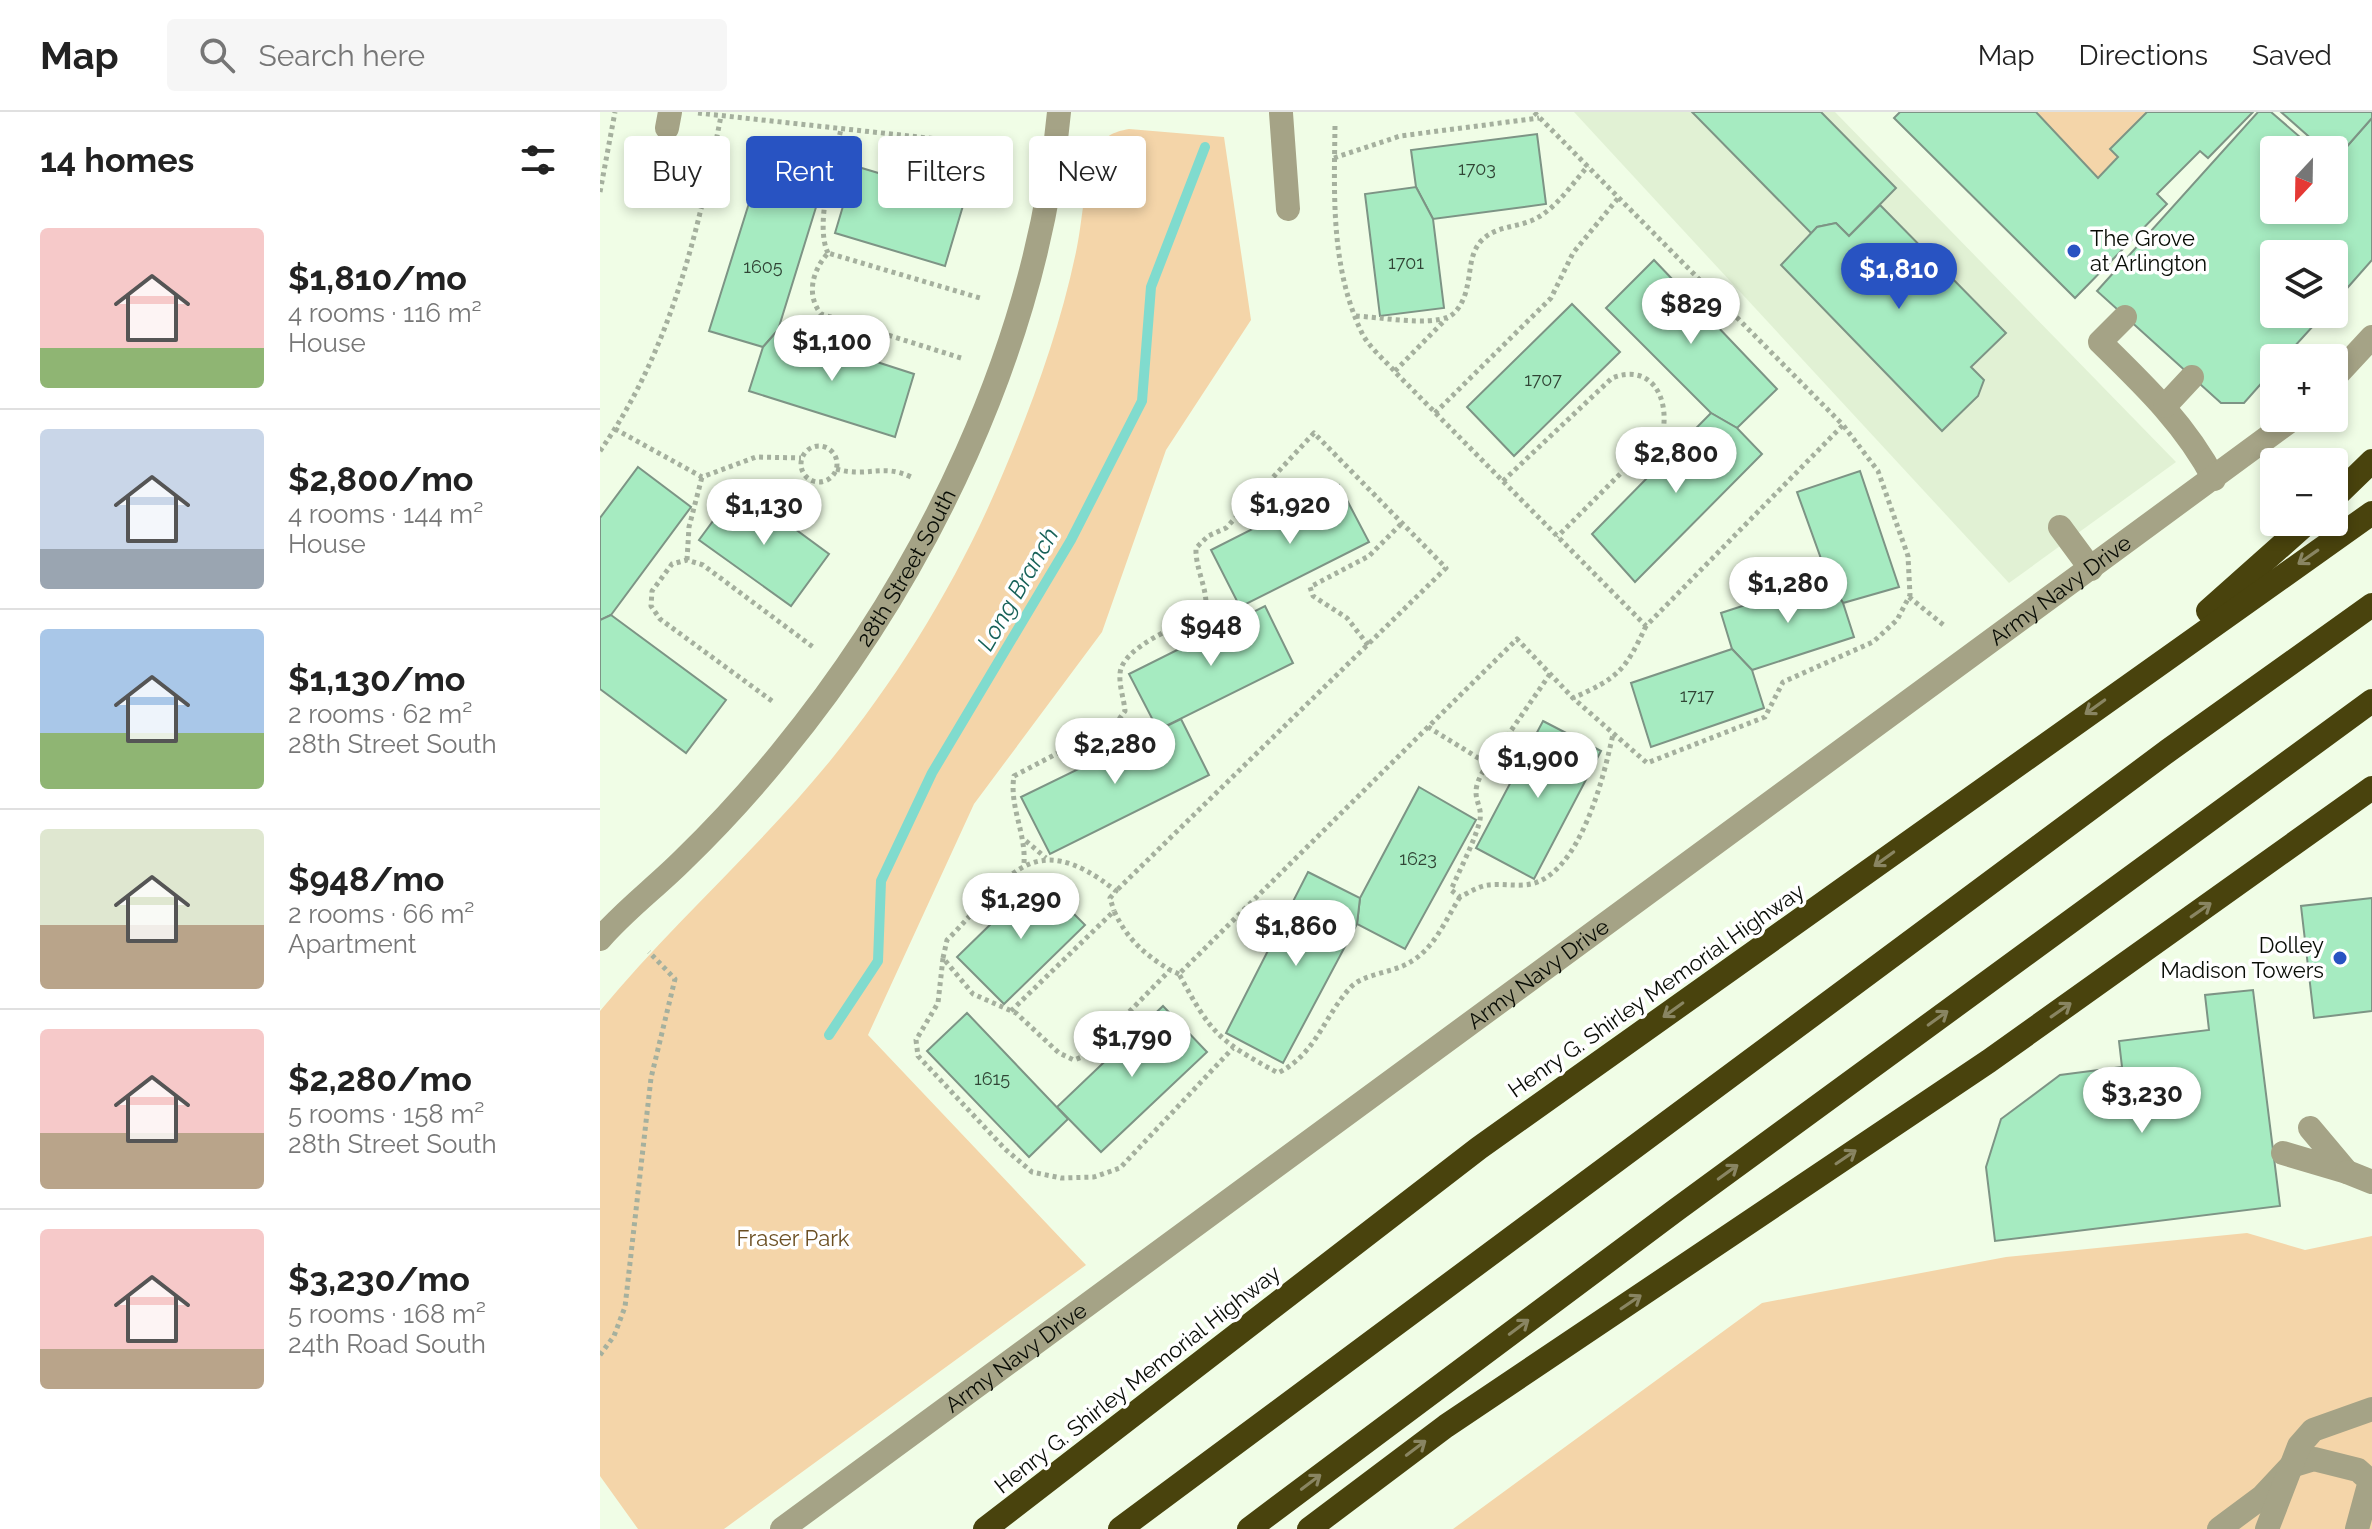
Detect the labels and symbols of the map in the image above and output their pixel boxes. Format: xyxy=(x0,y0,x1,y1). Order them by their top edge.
north arrow xyxy=(2260,136,2348,224)
house number: 1703 xyxy=(1458,158,1496,179)
place label: The Grove at Arlington xyxy=(2090,225,2207,276)
marker: The Grove at Arlington xyxy=(2065,242,2083,260)
pin: $1,810 xyxy=(1834,243,1964,311)
house number: 1701 xyxy=(1388,252,1424,273)
house number: 1605 xyxy=(743,256,783,277)
pin: $829 xyxy=(1644,278,1738,346)
pin: $1,100 xyxy=(767,315,897,383)
house number: 1707 xyxy=(1524,369,1562,390)
pin: $2,800 xyxy=(1611,427,1741,495)
pin: $1,920 xyxy=(1225,478,1355,546)
pin: $1,130 xyxy=(699,479,829,547)
street label: 28th Street South xyxy=(851,485,961,651)
water label: Long Branch xyxy=(971,522,1064,655)
street label: Army Navy Drive xyxy=(1984,529,2136,650)
one-way arrow xyxy=(2298,549,2320,566)
pin: $1,280 xyxy=(1723,557,1853,625)
pin: $948 xyxy=(1164,600,1258,668)
house number: 1717 xyxy=(1680,685,1715,706)
one-way arrow xyxy=(2085,699,2107,715)
pin: $2,280 xyxy=(1050,718,1180,786)
pin: $1,900 xyxy=(1473,732,1603,800)
house number: 1623 xyxy=(1399,848,1437,869)
one-way arrow xyxy=(1874,850,1896,867)
pin: $1,290 xyxy=(956,873,1086,941)
street label: Henry G. Shirley Memorial Highway xyxy=(1503,877,1809,1103)
pin: $1,860 xyxy=(1231,900,1361,968)
one-way arrow xyxy=(2190,902,2212,918)
street label: Army Navy Drive xyxy=(1462,913,1614,1034)
place label: Dolley Madison Towers xyxy=(2160,932,2324,983)
marker: Dolley Madison Towers xyxy=(2331,949,2349,967)
one-way arrow xyxy=(1663,1001,1684,1018)
one-way arrow xyxy=(2049,1002,2071,1018)
one-way arrow xyxy=(1926,1009,1948,1026)
pin: $1,790 xyxy=(1067,1011,1197,1079)
pin: $3,230 xyxy=(2077,1067,2207,1135)
house number: 1615 xyxy=(974,1068,1010,1089)
one-way arrow xyxy=(1835,1149,1857,1165)
one-way arrow xyxy=(1717,1163,1738,1180)
park label: Fraser Park xyxy=(736,1225,850,1251)
street label: Henry G. Shirley Memorial Highway xyxy=(989,1259,1285,1499)
one-way arrow xyxy=(1619,1294,1641,1310)
street label: Army Navy Drive xyxy=(940,1297,1092,1418)
one-way arrow xyxy=(1508,1318,1530,1335)
one-way arrow xyxy=(1405,1440,1426,1457)
one-way arrow xyxy=(1300,1474,1321,1491)

